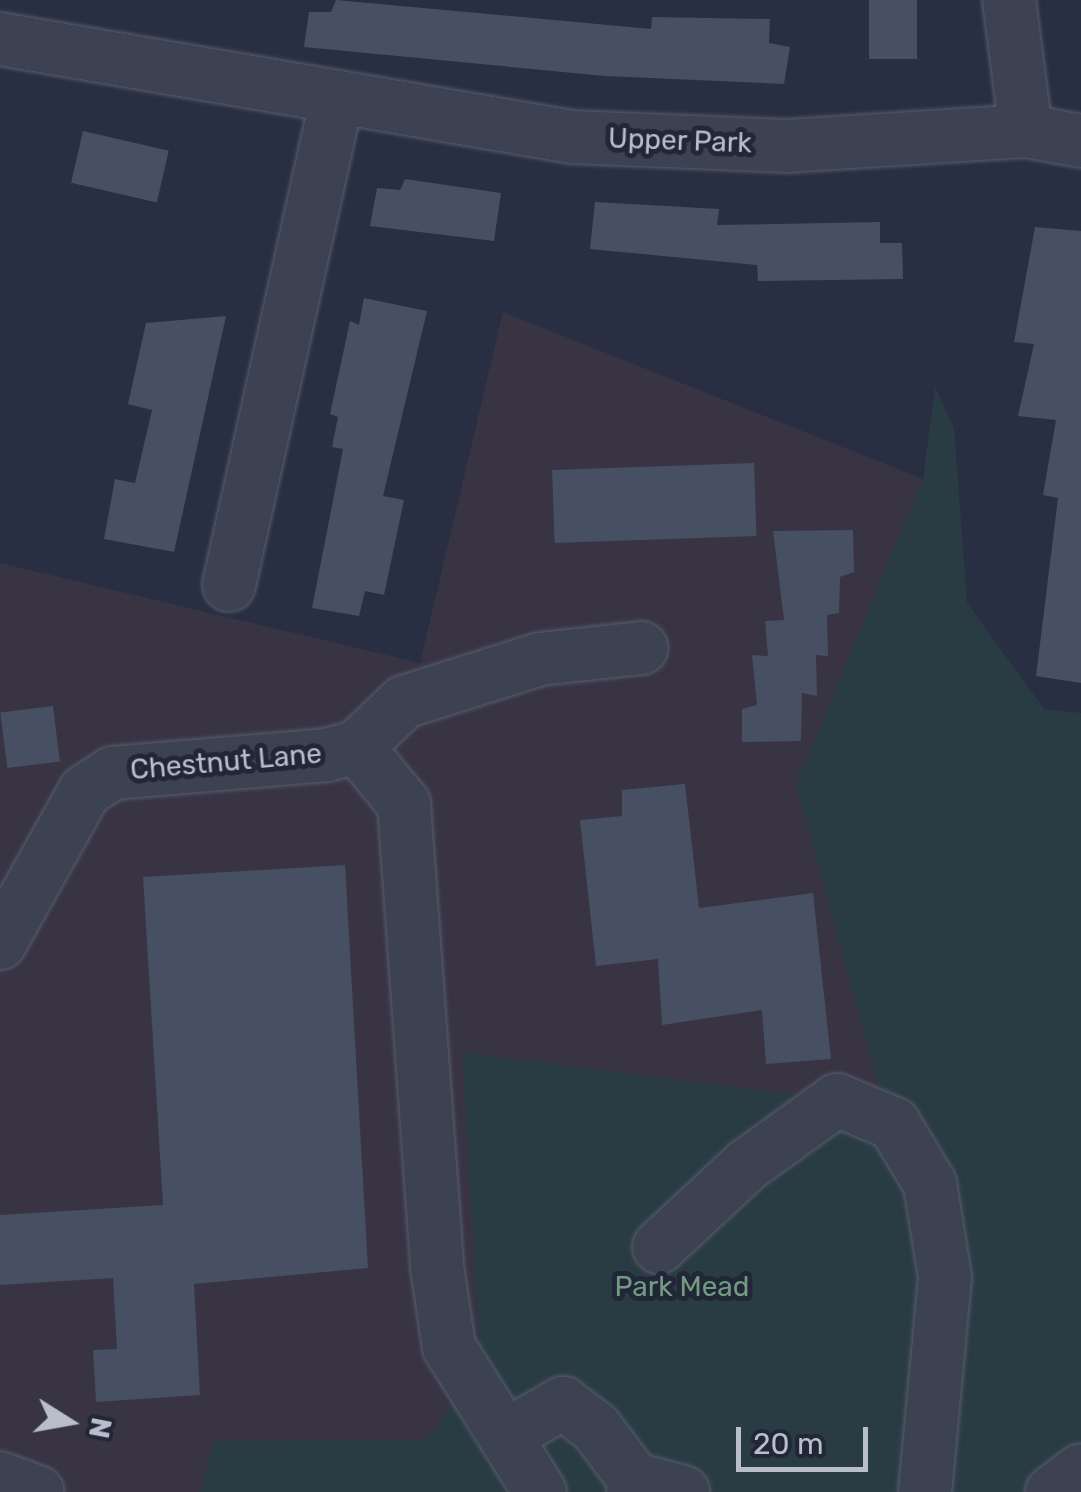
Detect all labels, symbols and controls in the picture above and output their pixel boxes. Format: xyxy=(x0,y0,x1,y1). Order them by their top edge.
street label: Upper Park xyxy=(607,122,753,160)
street label: Chestnut Lane xyxy=(129,737,323,787)
park label: Park Mead xyxy=(614,1270,750,1304)
north arrow xyxy=(20,1372,120,1472)
scale bar xyxy=(741,1407,874,1469)
text: N xyxy=(82,1415,118,1441)
text: 20 m xyxy=(753,1426,824,1462)

